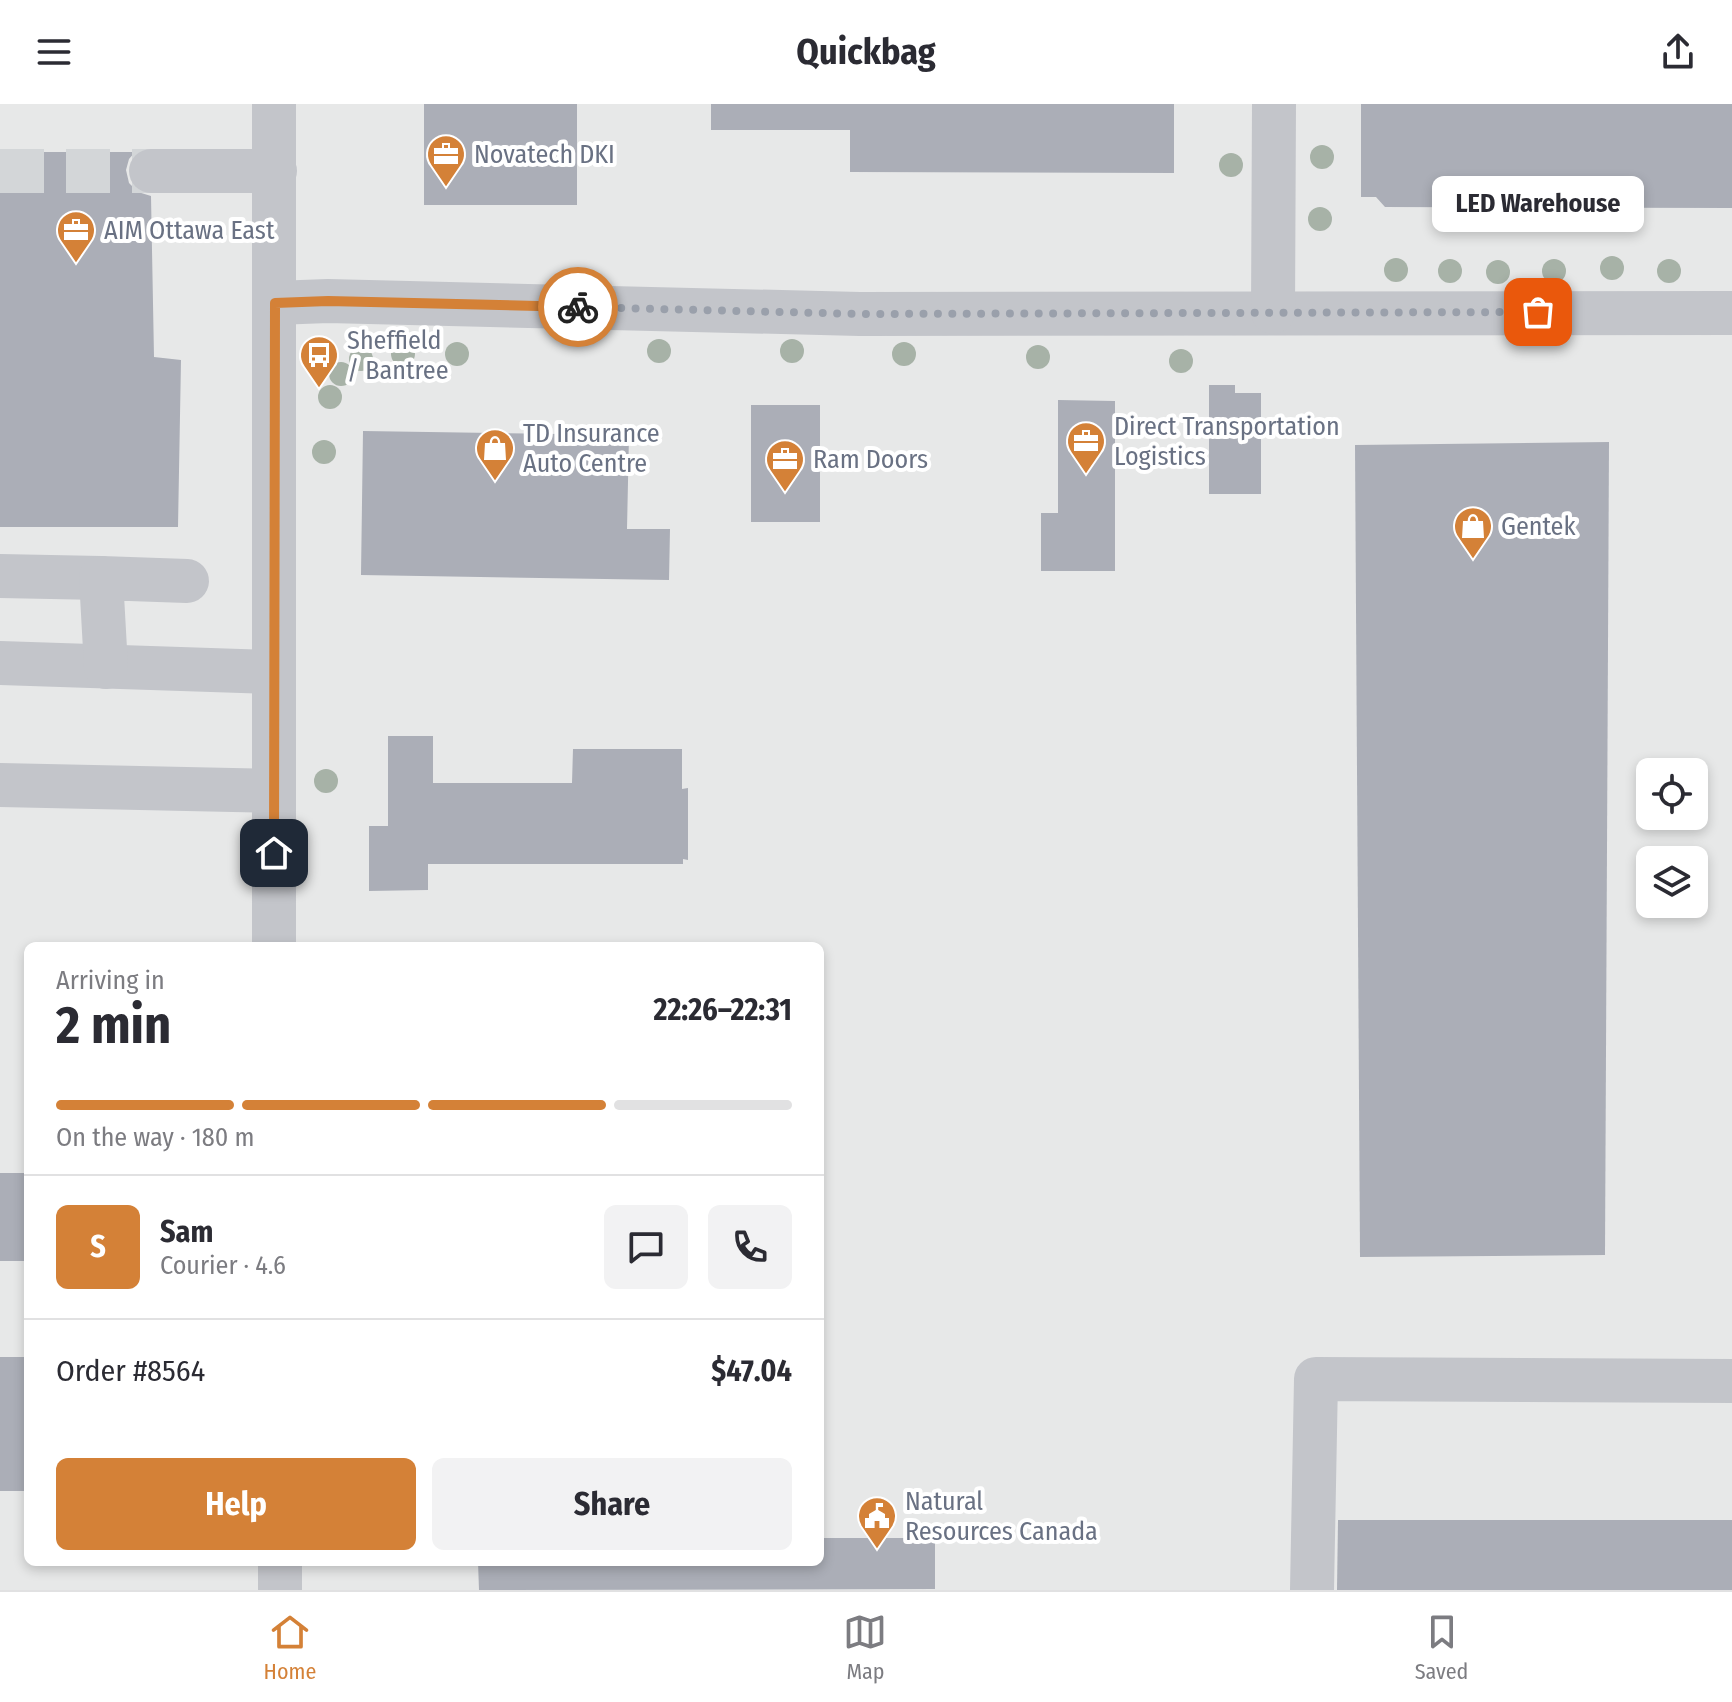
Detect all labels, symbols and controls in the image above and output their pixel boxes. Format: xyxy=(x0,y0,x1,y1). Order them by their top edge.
icon: menu xyxy=(32,30,76,74)
text: Quickbag xyxy=(796,30,936,74)
icon: share xyxy=(1656,30,1700,74)
office icon: Novatech DKI xyxy=(425,133,467,188)
place label: Novatech DKI xyxy=(474,139,615,170)
callout: LED Warehouse xyxy=(1432,176,1644,232)
text: LED Warehouse xyxy=(1455,188,1621,219)
office icon: AIM Ottawa East xyxy=(55,209,97,264)
place label: AIM Ottawa East xyxy=(104,215,275,246)
courier xyxy=(538,267,618,347)
pin xyxy=(1504,278,1572,346)
icon: bike xyxy=(556,285,600,329)
icon: bag xyxy=(1516,290,1560,334)
place label: Sheffield / Bantree xyxy=(347,325,448,386)
bus stop icon: Sheffield / Bantree xyxy=(298,334,340,389)
place label: Direct Transportation Logistics xyxy=(1114,411,1340,472)
place label: TD Insurance Auto Centre xyxy=(523,418,660,479)
office icon: Direct Transportation Logistics xyxy=(1065,420,1107,475)
shop icon: TD Insurance Auto Centre xyxy=(474,427,516,482)
office icon: Ram Doors xyxy=(764,438,806,493)
place label: Ram Doors xyxy=(813,444,928,475)
shop icon: Gentek xyxy=(1452,505,1494,560)
place label: Gentek xyxy=(1501,511,1576,542)
map controls xyxy=(1636,758,1708,918)
button: locate xyxy=(1636,758,1708,830)
pin xyxy=(240,819,308,887)
icon: home xyxy=(252,831,296,875)
button: layers xyxy=(1636,846,1708,918)
text: Arriving in xyxy=(56,965,165,996)
text: 22:26–22:31 xyxy=(654,992,792,1028)
text: 2 min xyxy=(56,994,171,1057)
text: On the way · 180 m xyxy=(56,1122,254,1153)
button: chat xyxy=(604,1205,688,1289)
button: phone xyxy=(708,1205,792,1289)
text: Sam xyxy=(160,1214,213,1250)
text: S xyxy=(90,1229,106,1265)
text: Courier · 4.6 xyxy=(160,1250,286,1281)
text: Order #8564 xyxy=(56,1353,205,1389)
text: $47.04 xyxy=(711,1353,792,1389)
button: Help xyxy=(56,1458,416,1550)
button: Share xyxy=(432,1458,792,1550)
place label: Natural Resources Canada xyxy=(905,1486,1098,1547)
public building icon: Natural Resources Canada xyxy=(856,1495,898,1550)
tab: Home xyxy=(264,1610,316,1685)
tab: Map xyxy=(843,1610,887,1685)
tab: Saved xyxy=(1415,1610,1468,1685)

